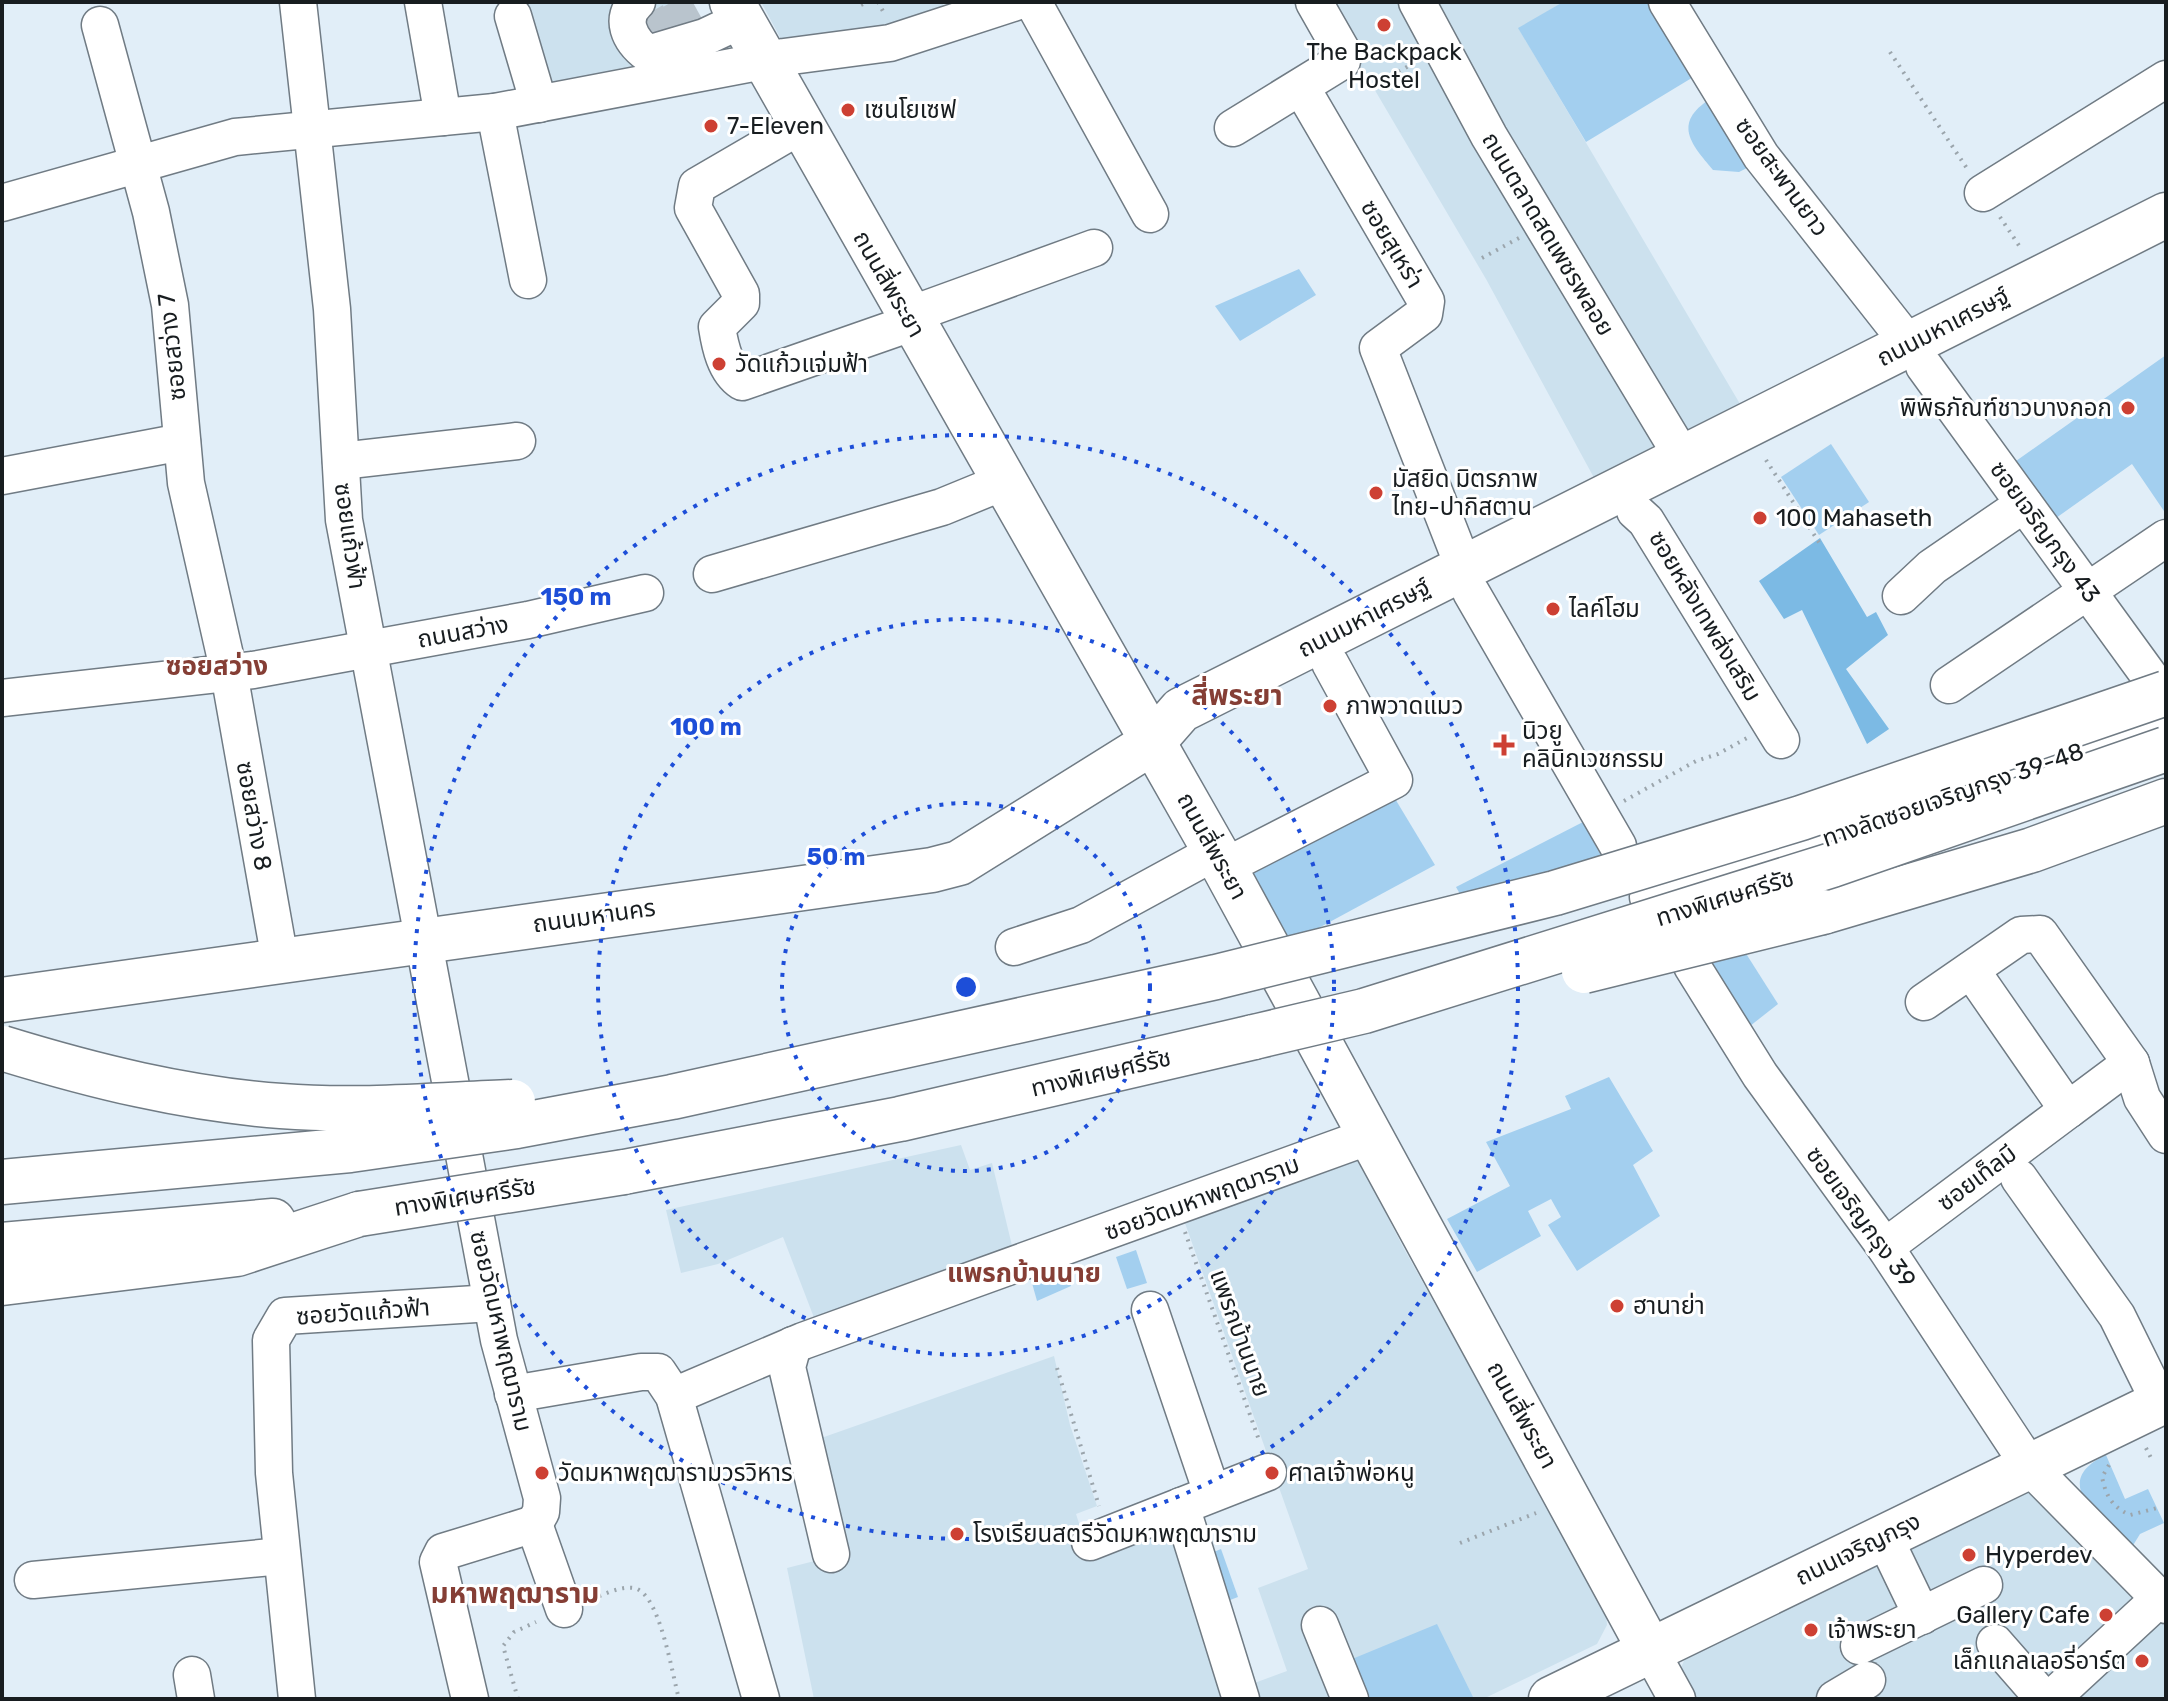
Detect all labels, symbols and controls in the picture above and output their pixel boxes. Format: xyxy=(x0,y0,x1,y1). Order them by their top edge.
marker: The Backpack Hostel xyxy=(1375,16,1393,34)
place label: The Backpack Hostel xyxy=(1306,38,1462,94)
place label: เซนโยเซฟ xyxy=(864,96,956,124)
marker: เซนโยเซฟ xyxy=(839,101,857,119)
place label: 7-Eleven xyxy=(727,112,824,140)
street label: ซอยสะพานยาว xyxy=(1729,112,1835,242)
marker: 7-Eleven xyxy=(702,117,720,135)
street label: ถนนตลาดสดเพชรพลอย xyxy=(1476,127,1620,341)
street label: ซอยสุเหร่า xyxy=(1354,195,1429,294)
street label: ถนนสี่พระยา xyxy=(847,224,933,342)
street label: ถนนมหาเศรษฐ์ xyxy=(1872,282,2014,372)
street label: ซอยสว่าง 7 xyxy=(152,292,192,402)
place label: วัดแก้วแจ่มฟ้า xyxy=(735,350,868,378)
marker: วัดแก้วแจ่มฟ้า xyxy=(710,355,728,373)
place label: พิพิธภัณฑ์ชาวบางกอก xyxy=(1900,394,2112,422)
marker: พิพิธภัณฑ์ชาวบางกอก xyxy=(2119,399,2137,417)
street label: ซอยเจริญกรุง 43 xyxy=(1983,456,2106,609)
place label: มัสยิด มิตรภาพ ไทย-ปากิสตาน xyxy=(1391,465,1538,521)
street label: ซอยแก้วฟ้า xyxy=(329,481,371,591)
marker: มัสยิด มิตรภาพ ไทย-ปากิสตาน xyxy=(1367,484,1385,502)
place label: 100 Mahaseth xyxy=(1776,504,1932,532)
marker: 100 Mahaseth xyxy=(1751,509,1769,527)
street label: ซอยหลังเทพส่งเสริม xyxy=(1643,526,1767,706)
street label: ถนนมหาเศรษฐ์ xyxy=(1293,573,1435,663)
text: 150 m xyxy=(541,583,611,611)
place label: ไลค์โฮม xyxy=(1568,595,1640,623)
marker: ไลค์โฮม xyxy=(1544,600,1562,618)
street label: ถนนสว่าง xyxy=(415,610,511,654)
district label: ซอยสว่าง xyxy=(166,651,268,682)
district label: สี่พระยา xyxy=(1191,675,1283,712)
place label: ภาพวาดแมว xyxy=(1346,692,1463,720)
marker: ภาพวาดแมว xyxy=(1321,697,1339,715)
text: 100 m xyxy=(670,713,742,741)
place label: นิวยู คลินิกเวชกรรม xyxy=(1522,717,1664,773)
marker: นิวยู คลินิกเวชกรรม xyxy=(1493,734,1515,756)
street label: ทางลัดซอยเจริญกรุง 39-48 xyxy=(1819,737,2088,854)
street label: ซอยสว่าง 8 xyxy=(231,759,277,873)
street label: ถนนสี่พระยา xyxy=(1171,786,1255,904)
text: 50 m xyxy=(807,843,865,871)
street label: ทางพิเศษศรีรัช xyxy=(1653,864,1797,932)
street label: ถนนมหานคร xyxy=(531,894,657,938)
centre of rings xyxy=(952,973,980,1001)
street label: ทางพิเศษศรีรัช xyxy=(1028,1043,1174,1103)
street label: ซอยเท็ลมี xyxy=(1932,1139,2022,1217)
street label: ซอยเจริญกรุง 39 xyxy=(1800,1141,1922,1294)
street label: ซอยวัดมหาพฤฒาราม xyxy=(1101,1150,1303,1246)
street label: ทางพิเศษศรีรัช xyxy=(392,1172,538,1222)
street label: ซอยวัดมหาพฤฒาราม xyxy=(464,1228,538,1434)
district label: แพรกบ้านนาย xyxy=(947,1258,1101,1289)
street label: แพรกบ้านนาย xyxy=(1204,1265,1276,1401)
place label: ฮานาย่า xyxy=(1633,1292,1705,1320)
street label: ซอยวัดแก้วฟ้า xyxy=(295,1293,431,1331)
marker: ฮานาย่า xyxy=(1608,1297,1626,1315)
street label: ถนนสี่พระยา xyxy=(1481,1355,1565,1473)
place label: วัดมหาพฤฒารามวรวิหาร xyxy=(558,1459,793,1487)
place label: ศาลเจ้าพ่อหนู xyxy=(1288,1459,1415,1488)
marker: วัดมหาพฤฒารามวรวิหาร xyxy=(533,1464,551,1482)
marker: ศาลเจ้าพ่อหนู xyxy=(1263,1464,1281,1482)
street label: ถนนเจริญกรุง xyxy=(1791,1507,1925,1592)
place label: โรงเรียนสตรีวัดมหาพฤฒาราม xyxy=(973,1520,1257,1548)
marker: โรงเรียนสตรีวัดมหาพฤฒาราม xyxy=(948,1525,966,1543)
place label: Hyperdev xyxy=(1985,1541,2093,1569)
marker: Hyperdev xyxy=(1960,1546,1978,1564)
district label: มหาพฤฒาราม xyxy=(431,1577,599,1610)
place label: Gallery Cafe xyxy=(1956,1601,2090,1629)
marker: Gallery Cafe xyxy=(2097,1606,2115,1624)
place label: เจ้าพระยา xyxy=(1827,1616,1916,1644)
marker: เจ้าพระยา xyxy=(1802,1621,1820,1639)
place label: เล็กแกลเลอรี่อาร์ต xyxy=(1953,1644,2126,1675)
marker: เล็กแกลเลอรี่อาร์ต xyxy=(2133,1652,2151,1670)

